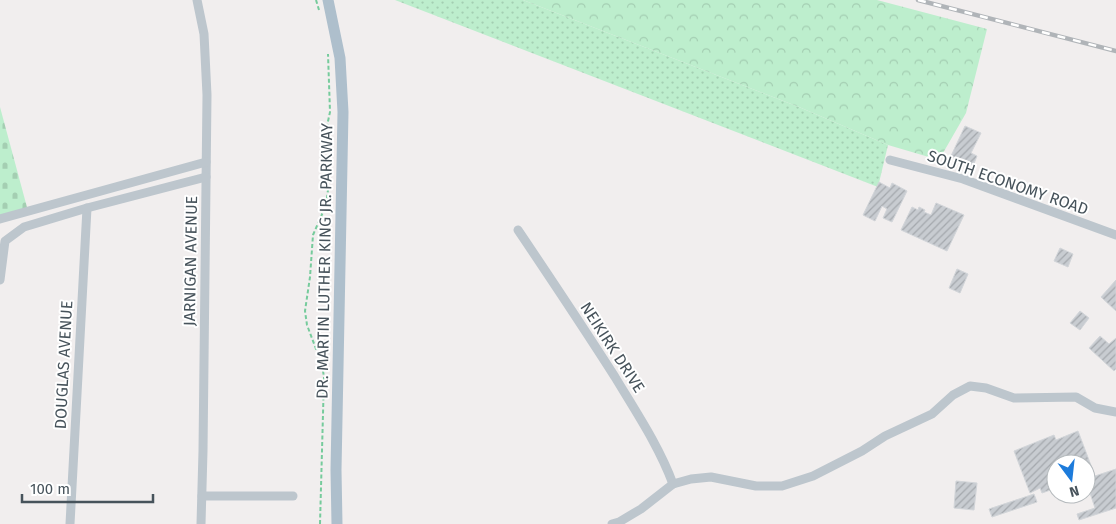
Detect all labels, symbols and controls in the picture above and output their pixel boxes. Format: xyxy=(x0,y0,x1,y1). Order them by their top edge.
street label: DR. MARTIN LUTHER KING JR. PARKWAY xyxy=(313,123,336,399)
street label: SOUTH ECONOMY ROAD xyxy=(925,146,1091,219)
street label: JARNIGAN AVENUE xyxy=(180,196,201,326)
street label: NEIKIRK DRIVE xyxy=(576,299,649,396)
street label: DOUGLAS AVENUE xyxy=(51,300,76,430)
north arrow xyxy=(1046,454,1096,504)
scale bar xyxy=(22,472,154,504)
text: 100 m xyxy=(30,480,70,498)
text: N xyxy=(1068,482,1081,500)

